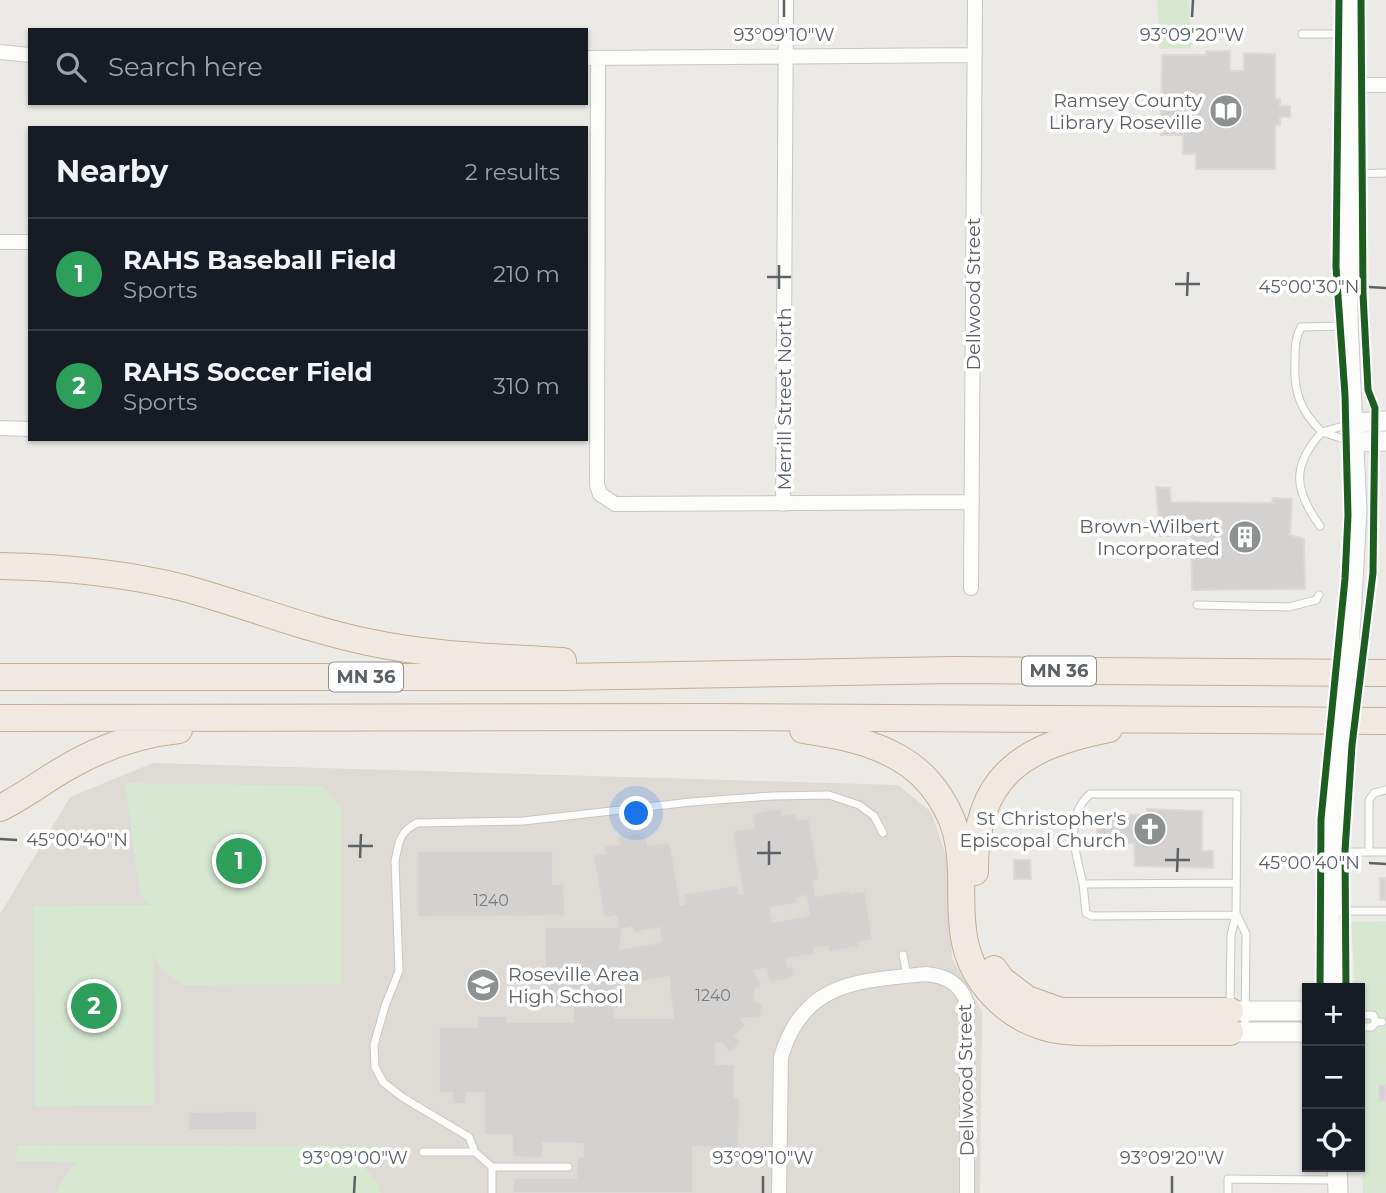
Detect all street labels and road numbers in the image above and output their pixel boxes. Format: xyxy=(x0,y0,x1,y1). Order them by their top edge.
street label: Dellwood Street xyxy=(962,217,985,370)
street label: Merrill Street North xyxy=(773,307,796,491)
road number: MN 36 xyxy=(1022,656,1096,686)
road number: MN 36 xyxy=(329,662,403,692)
street label: Dellwood Street xyxy=(953,1003,979,1157)

